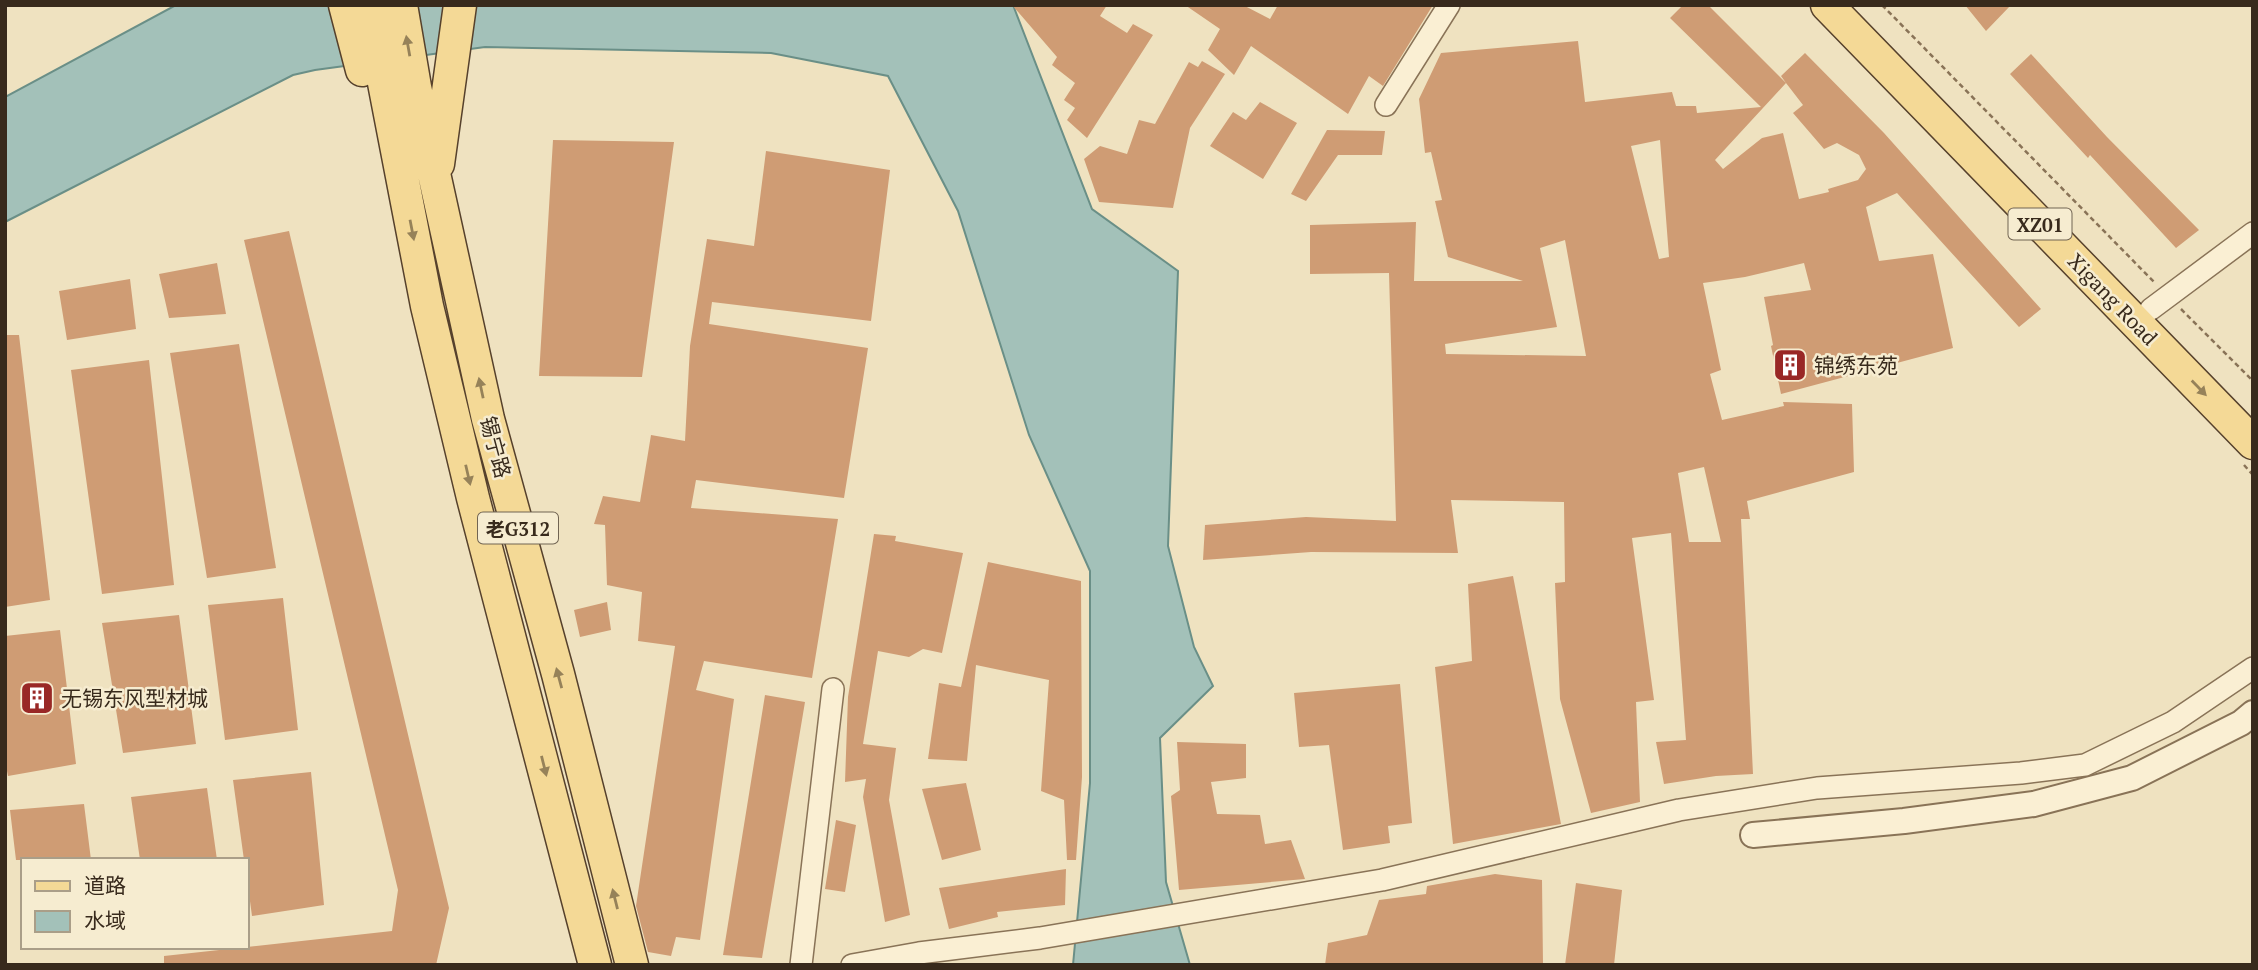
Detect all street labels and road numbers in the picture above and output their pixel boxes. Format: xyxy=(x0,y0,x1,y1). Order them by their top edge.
road number: XZ01 xyxy=(2008,208,2072,240)
street label: Xigang Road xyxy=(2062,247,2164,351)
street label: 锡宁路 xyxy=(474,413,518,481)
road number: 老G312 xyxy=(478,512,558,544)

